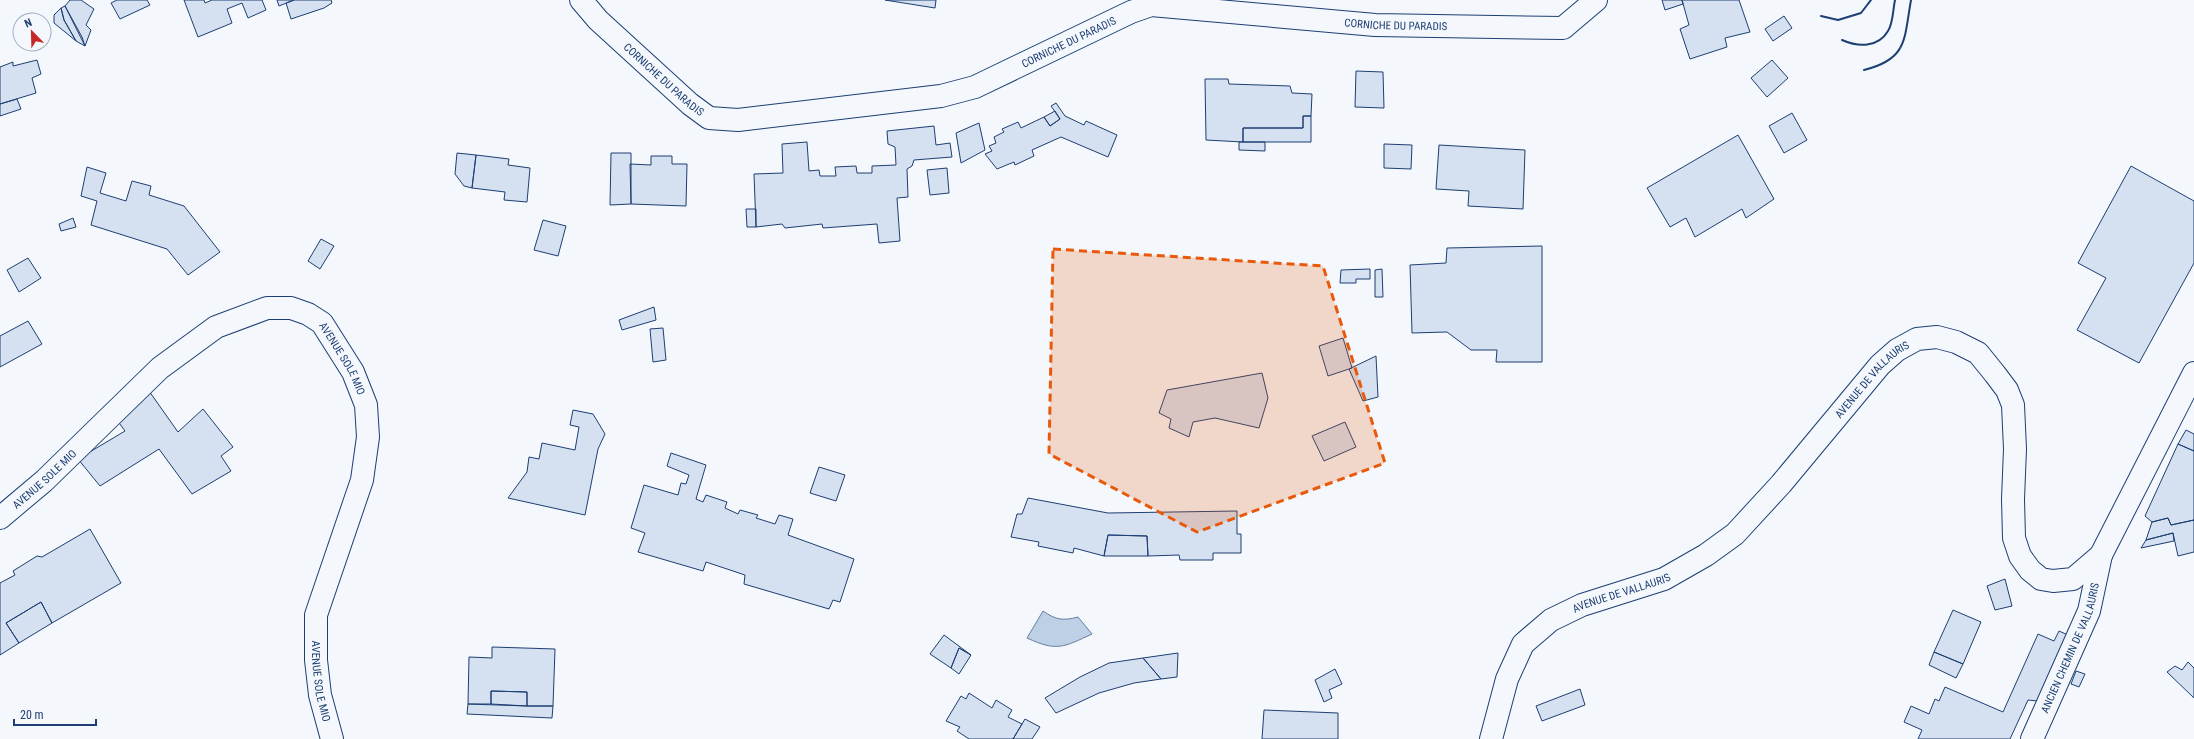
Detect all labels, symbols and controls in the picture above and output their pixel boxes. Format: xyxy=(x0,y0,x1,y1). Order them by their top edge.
north arrow xyxy=(12,12,52,52)
street label: CORNICHE DU PARADIS xyxy=(1020,14,1118,71)
text: N xyxy=(23,16,34,31)
street label: CORNICHE DU PARADIS xyxy=(1344,16,1448,33)
street label: CORNICHE DU PARADIS xyxy=(621,41,706,119)
street label: AVENUE SOLE MIO xyxy=(316,320,367,397)
street label: AVENUE DE VALLAURIS xyxy=(1833,339,1912,421)
street label: AVENUE SOLE MIO xyxy=(10,447,79,512)
street label: AVENUE DE VALLAURIS xyxy=(1570,571,1673,616)
street label: ANCIEN CHEMIN DE VALLAURIS xyxy=(2038,581,2102,715)
street label: AVENUE SOLE MIO xyxy=(309,641,333,723)
scale bar xyxy=(14,701,96,727)
text: 20 m xyxy=(20,708,44,722)

